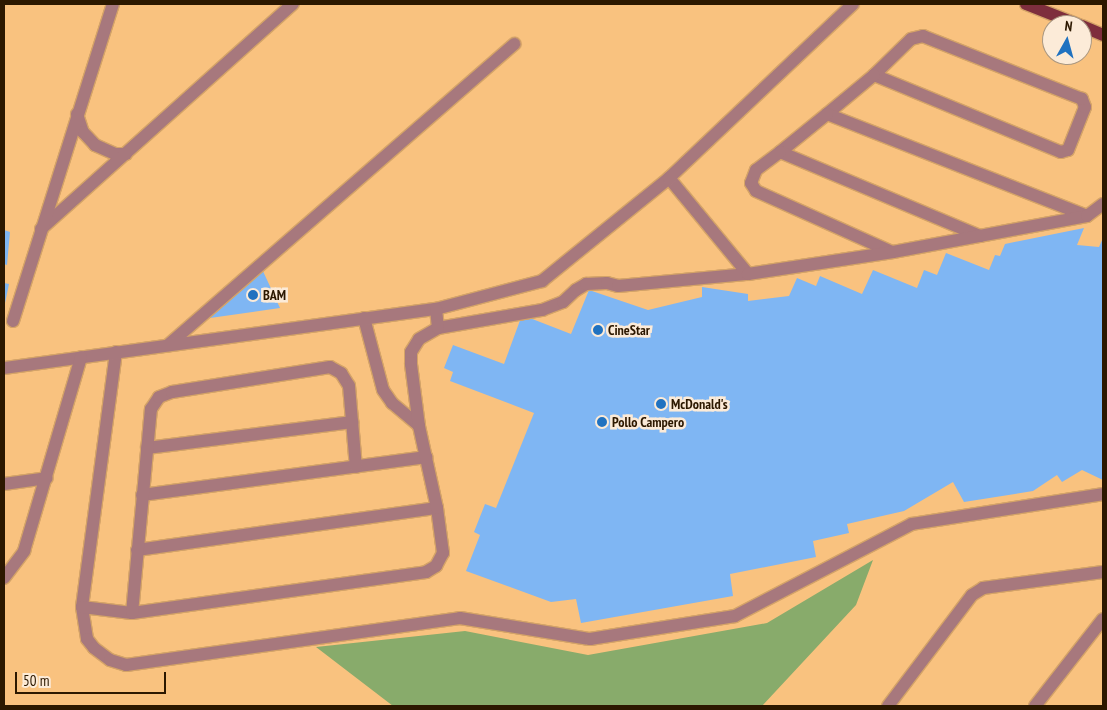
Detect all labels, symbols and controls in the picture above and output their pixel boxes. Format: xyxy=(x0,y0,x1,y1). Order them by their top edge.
north arrow xyxy=(1042,15,1092,65)
text: N xyxy=(1064,17,1074,35)
place label: BAM xyxy=(263,287,286,303)
marker: BAM xyxy=(247,289,259,301)
place label: CineStar xyxy=(608,322,650,338)
marker: CineStar xyxy=(592,324,604,336)
place label: McDonald's xyxy=(671,396,728,412)
marker: McDonald's xyxy=(655,398,667,410)
place label: Pollo Campero xyxy=(612,414,684,430)
marker: Pollo Campero xyxy=(596,416,608,428)
scale bar xyxy=(18,662,169,694)
text: 50 m xyxy=(23,671,49,690)

